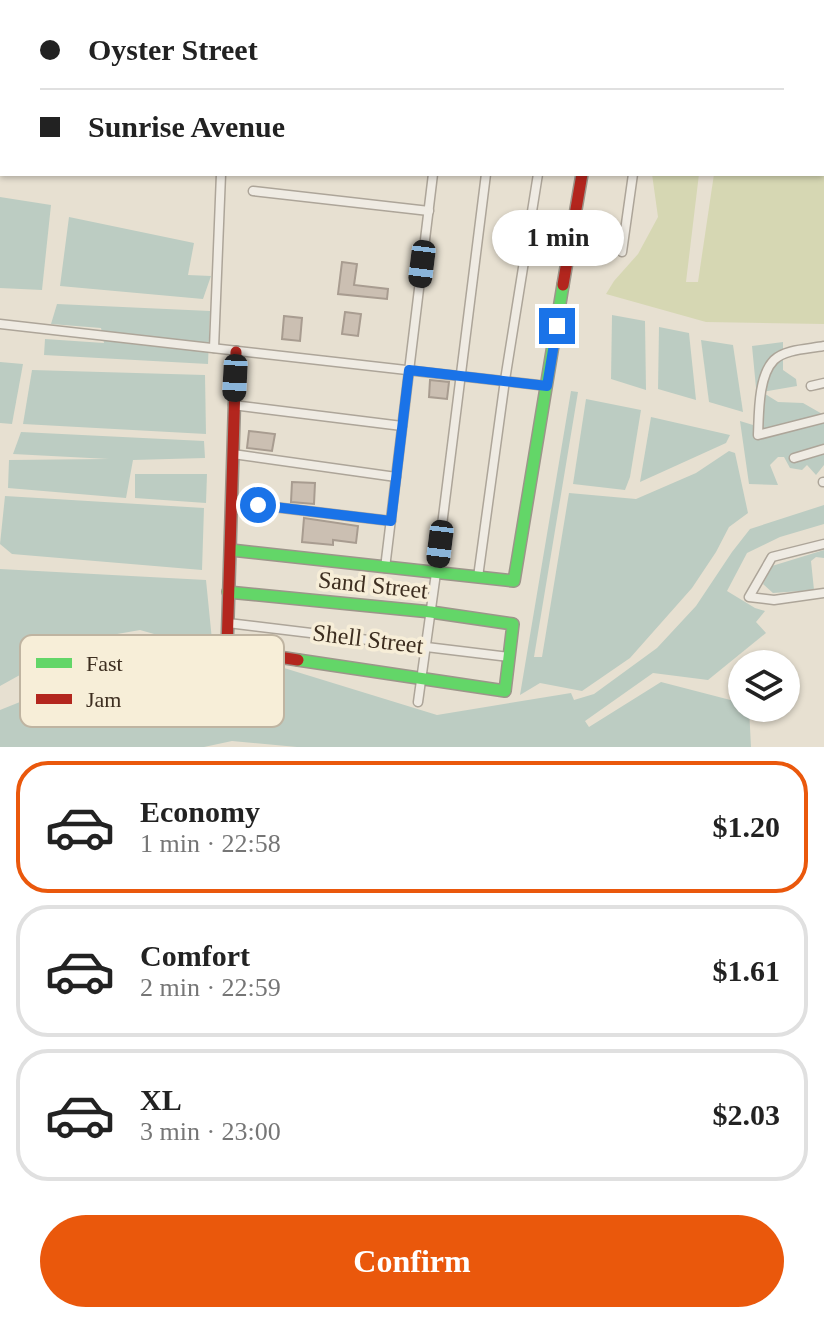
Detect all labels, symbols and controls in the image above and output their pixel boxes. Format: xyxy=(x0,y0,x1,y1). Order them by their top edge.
text: Oyster Street xyxy=(88,33,258,66)
text: Sunrise Avenue xyxy=(88,110,285,143)
callout: 1 min xyxy=(491,210,623,266)
text: 1 min xyxy=(527,223,589,252)
car xyxy=(407,239,437,289)
route end xyxy=(539,308,575,344)
car xyxy=(222,353,248,403)
route start xyxy=(240,487,276,523)
car xyxy=(425,519,455,569)
street label: Sand Street xyxy=(317,566,429,604)
street label: Shell Street xyxy=(311,619,425,659)
legend xyxy=(20,635,284,727)
map controls xyxy=(728,650,800,722)
button: layers xyxy=(728,650,800,722)
text: Fast xyxy=(86,651,123,676)
text: Jam xyxy=(86,687,121,712)
icon: car xyxy=(44,791,116,863)
text: Economy xyxy=(140,795,260,828)
text: $1.20 xyxy=(713,810,780,843)
text: 1 min · 22:58 xyxy=(140,829,281,858)
icon: car xyxy=(44,935,116,1007)
text: Comfort xyxy=(140,939,250,972)
text: $1.61 xyxy=(713,954,780,987)
text: 2 min · 22:59 xyxy=(140,973,281,1002)
icon: car xyxy=(44,1079,116,1151)
text: XL xyxy=(140,1083,182,1116)
text: $2.03 xyxy=(713,1098,780,1131)
text: 3 min · 23:00 xyxy=(140,1117,281,1146)
button: Confirm xyxy=(40,1215,784,1307)

